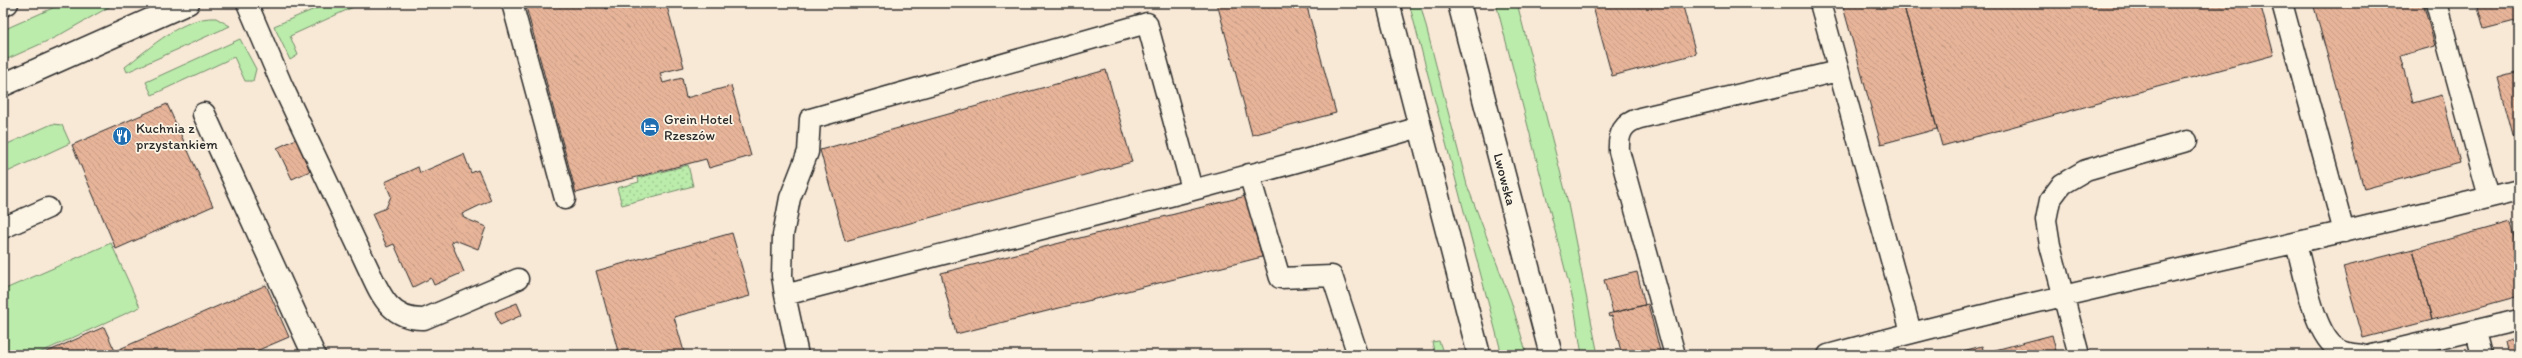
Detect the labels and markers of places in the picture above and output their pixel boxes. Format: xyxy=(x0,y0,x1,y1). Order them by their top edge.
place label: Grein Hotel Rzeszów xyxy=(664,111,733,144)
hotel icon: Grein Hotel Rzeszów xyxy=(639,116,661,138)
place label: Kuchnia z przystankiem xyxy=(136,120,218,153)
restaurant icon: Kuchnia z przystankiem xyxy=(111,125,133,147)

